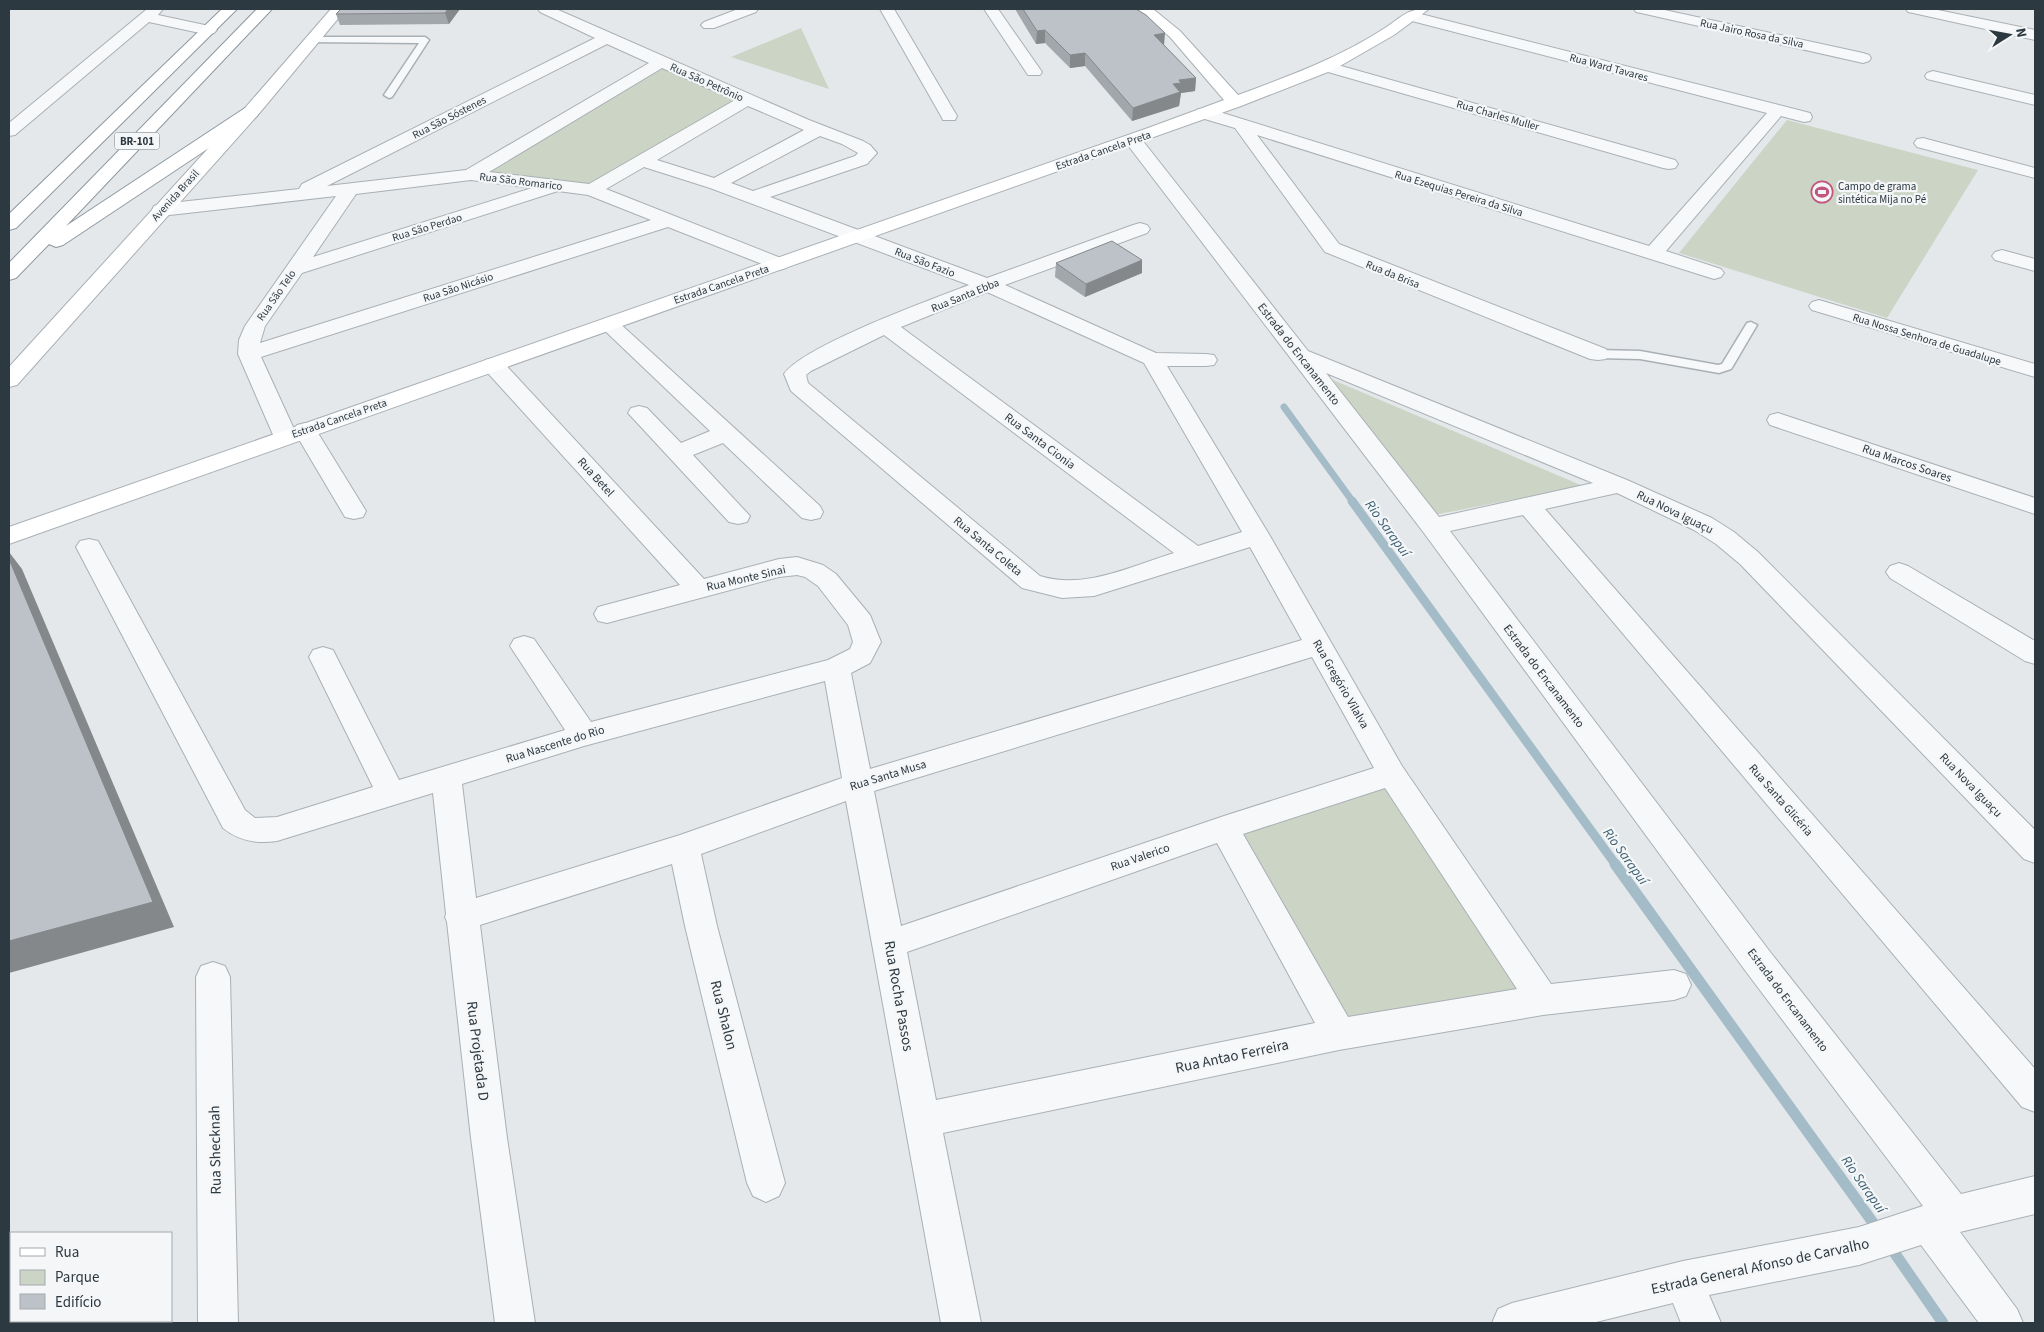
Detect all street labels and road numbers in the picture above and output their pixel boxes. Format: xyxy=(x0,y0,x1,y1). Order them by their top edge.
street label: Rua Jairo Rosa da Silva xyxy=(1699,15,1805,52)
street label: Rua Ward Tavares xyxy=(1568,50,1650,85)
street label: Rua São Petrônio xyxy=(668,60,746,105)
street label: Rua São Sóstenes xyxy=(410,92,489,142)
street label: Rua Charles Muller xyxy=(1455,96,1541,135)
street label: Estrada Cancela Preta xyxy=(1054,127,1153,174)
road number: BR-101 xyxy=(114,132,160,150)
street label: Avenida Brasil xyxy=(148,166,203,224)
street label: Rua Ezequias Pereira da Silva xyxy=(1393,167,1525,220)
street label: Rua São Romarico xyxy=(479,169,563,194)
street label: Rua São Perdao xyxy=(390,210,464,245)
street label: Rua São Fazio xyxy=(892,244,957,281)
street label: Rua da Brisa xyxy=(1364,257,1422,292)
street label: Estrada Cancela Preta xyxy=(672,261,771,308)
street label: Rua São Telo xyxy=(253,267,299,324)
street label: Rua São Nicásio xyxy=(421,269,495,306)
street label: Rua Santa Ebba xyxy=(929,275,1001,316)
street label: Estrada do Encanamento xyxy=(1253,300,1344,409)
street label: Rua Nossa Senhora de Guadalupe xyxy=(1851,310,2004,369)
street label: Estrada Cancela Preta xyxy=(290,395,389,442)
street label: Rua Santa Cionia xyxy=(1001,409,1079,474)
street label: Rua Marcos Soares xyxy=(1860,440,1954,487)
street label: Rua Betel xyxy=(573,454,618,501)
street label: Rua Nova Iguaçu xyxy=(1633,486,1716,538)
street label: Rua Santa Coleta xyxy=(950,512,1026,580)
street label: Rua Monte Sinai xyxy=(705,561,787,596)
street label: Estrada do Encanamento xyxy=(1499,621,1588,732)
street label: Rua Gregório Vilalva xyxy=(1308,637,1373,732)
street label: Rua Nascente do Rio xyxy=(504,721,607,768)
street label: Rua Nova Iguaçu xyxy=(1935,749,2006,821)
street label: Rua Santa Musa xyxy=(848,756,929,795)
street label: Rua Santa Glicéria xyxy=(1744,760,1817,840)
street label: Rua Valerico xyxy=(1108,839,1172,876)
street label: Rua Rocha Passos xyxy=(878,939,919,1053)
street label: Estrada do Encanamento xyxy=(1743,945,1832,1056)
street label: Rua Shalon xyxy=(705,978,742,1052)
street label: Rua Projetada D xyxy=(461,1000,494,1102)
street label: Rua Antao Ferreira xyxy=(1173,1034,1291,1079)
street label: Rua Shecknah xyxy=(204,1105,227,1195)
street label: Estrada General Afonso de Carvalho xyxy=(1649,1233,1871,1300)

